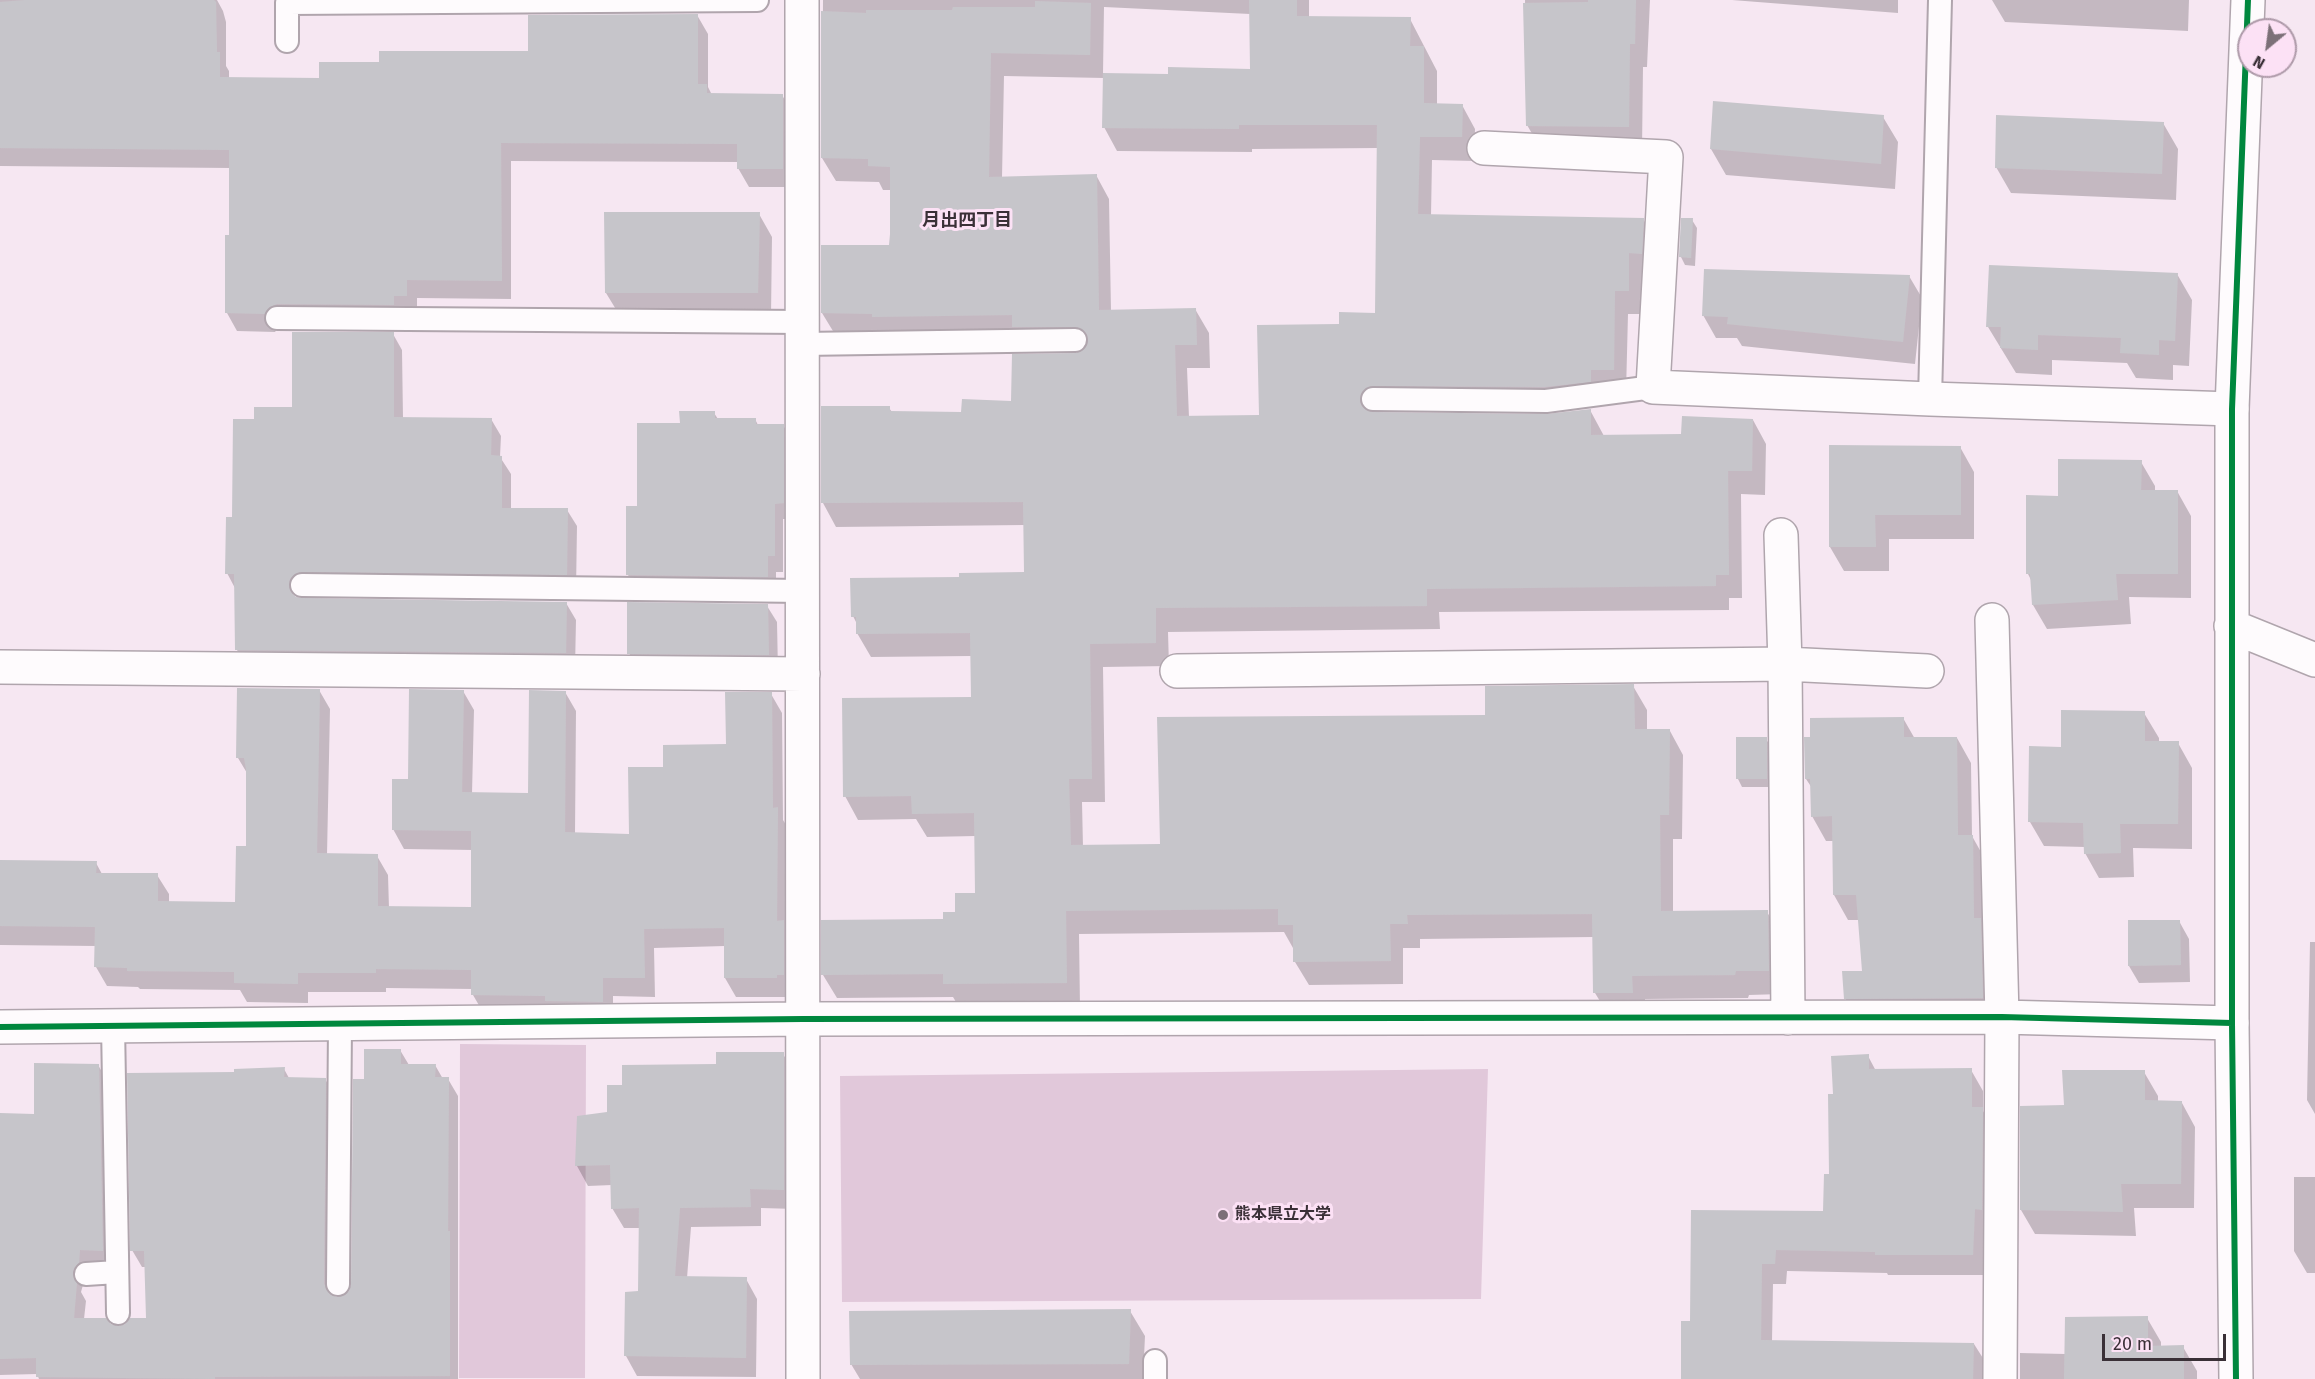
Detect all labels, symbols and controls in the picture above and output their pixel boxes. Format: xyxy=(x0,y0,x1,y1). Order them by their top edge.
north arrow xyxy=(2237,18,2297,78)
text: N xyxy=(2250,52,2268,73)
district label: 月出四丁目 xyxy=(922,210,1012,232)
place label: 熊本県立大学 xyxy=(1235,1205,1331,1225)
marker: 熊本県立大学 xyxy=(1216,1208,1230,1222)
scale bar xyxy=(2105,1322,2230,1360)
text: 20 m xyxy=(2113,1333,2152,1355)

